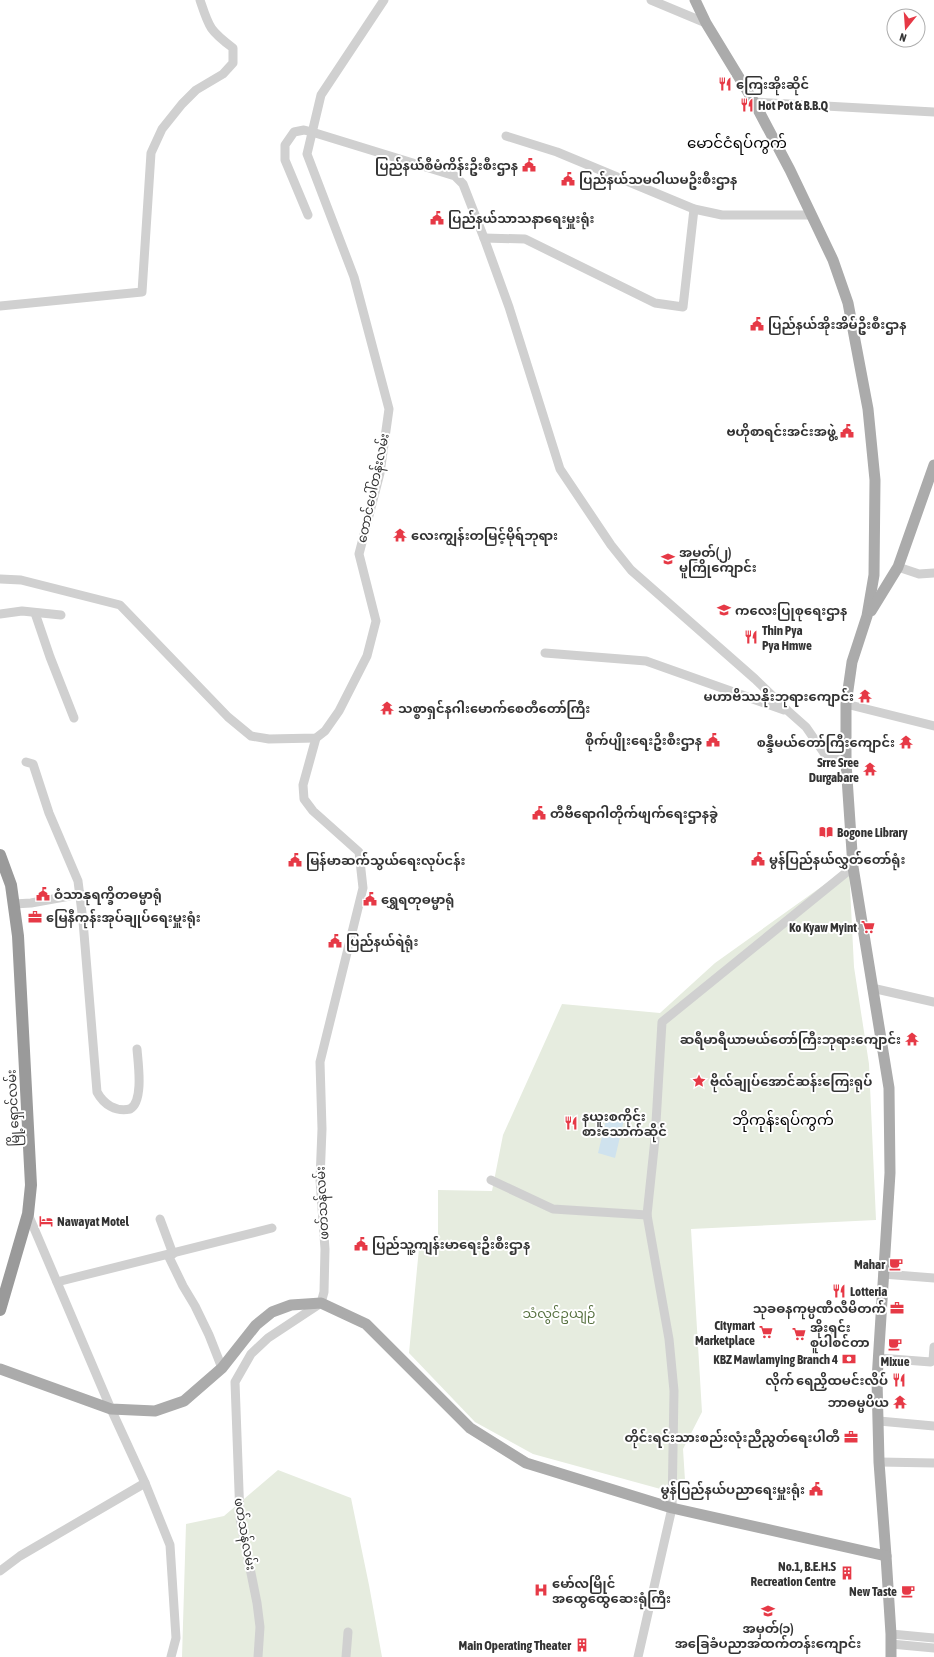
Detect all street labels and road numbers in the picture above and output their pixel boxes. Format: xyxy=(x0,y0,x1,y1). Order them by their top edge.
street label: တောင်ပေါ်တန်းလမ်း xyxy=(353,432,395,545)
street label: မြို့ရှောင်လမ်း xyxy=(2,1069,26,1147)
street label: ဖတ်သန်လမ်း xyxy=(312,1166,334,1240)
street label: ဖတ်သန်လမ်း xyxy=(228,1496,260,1572)

